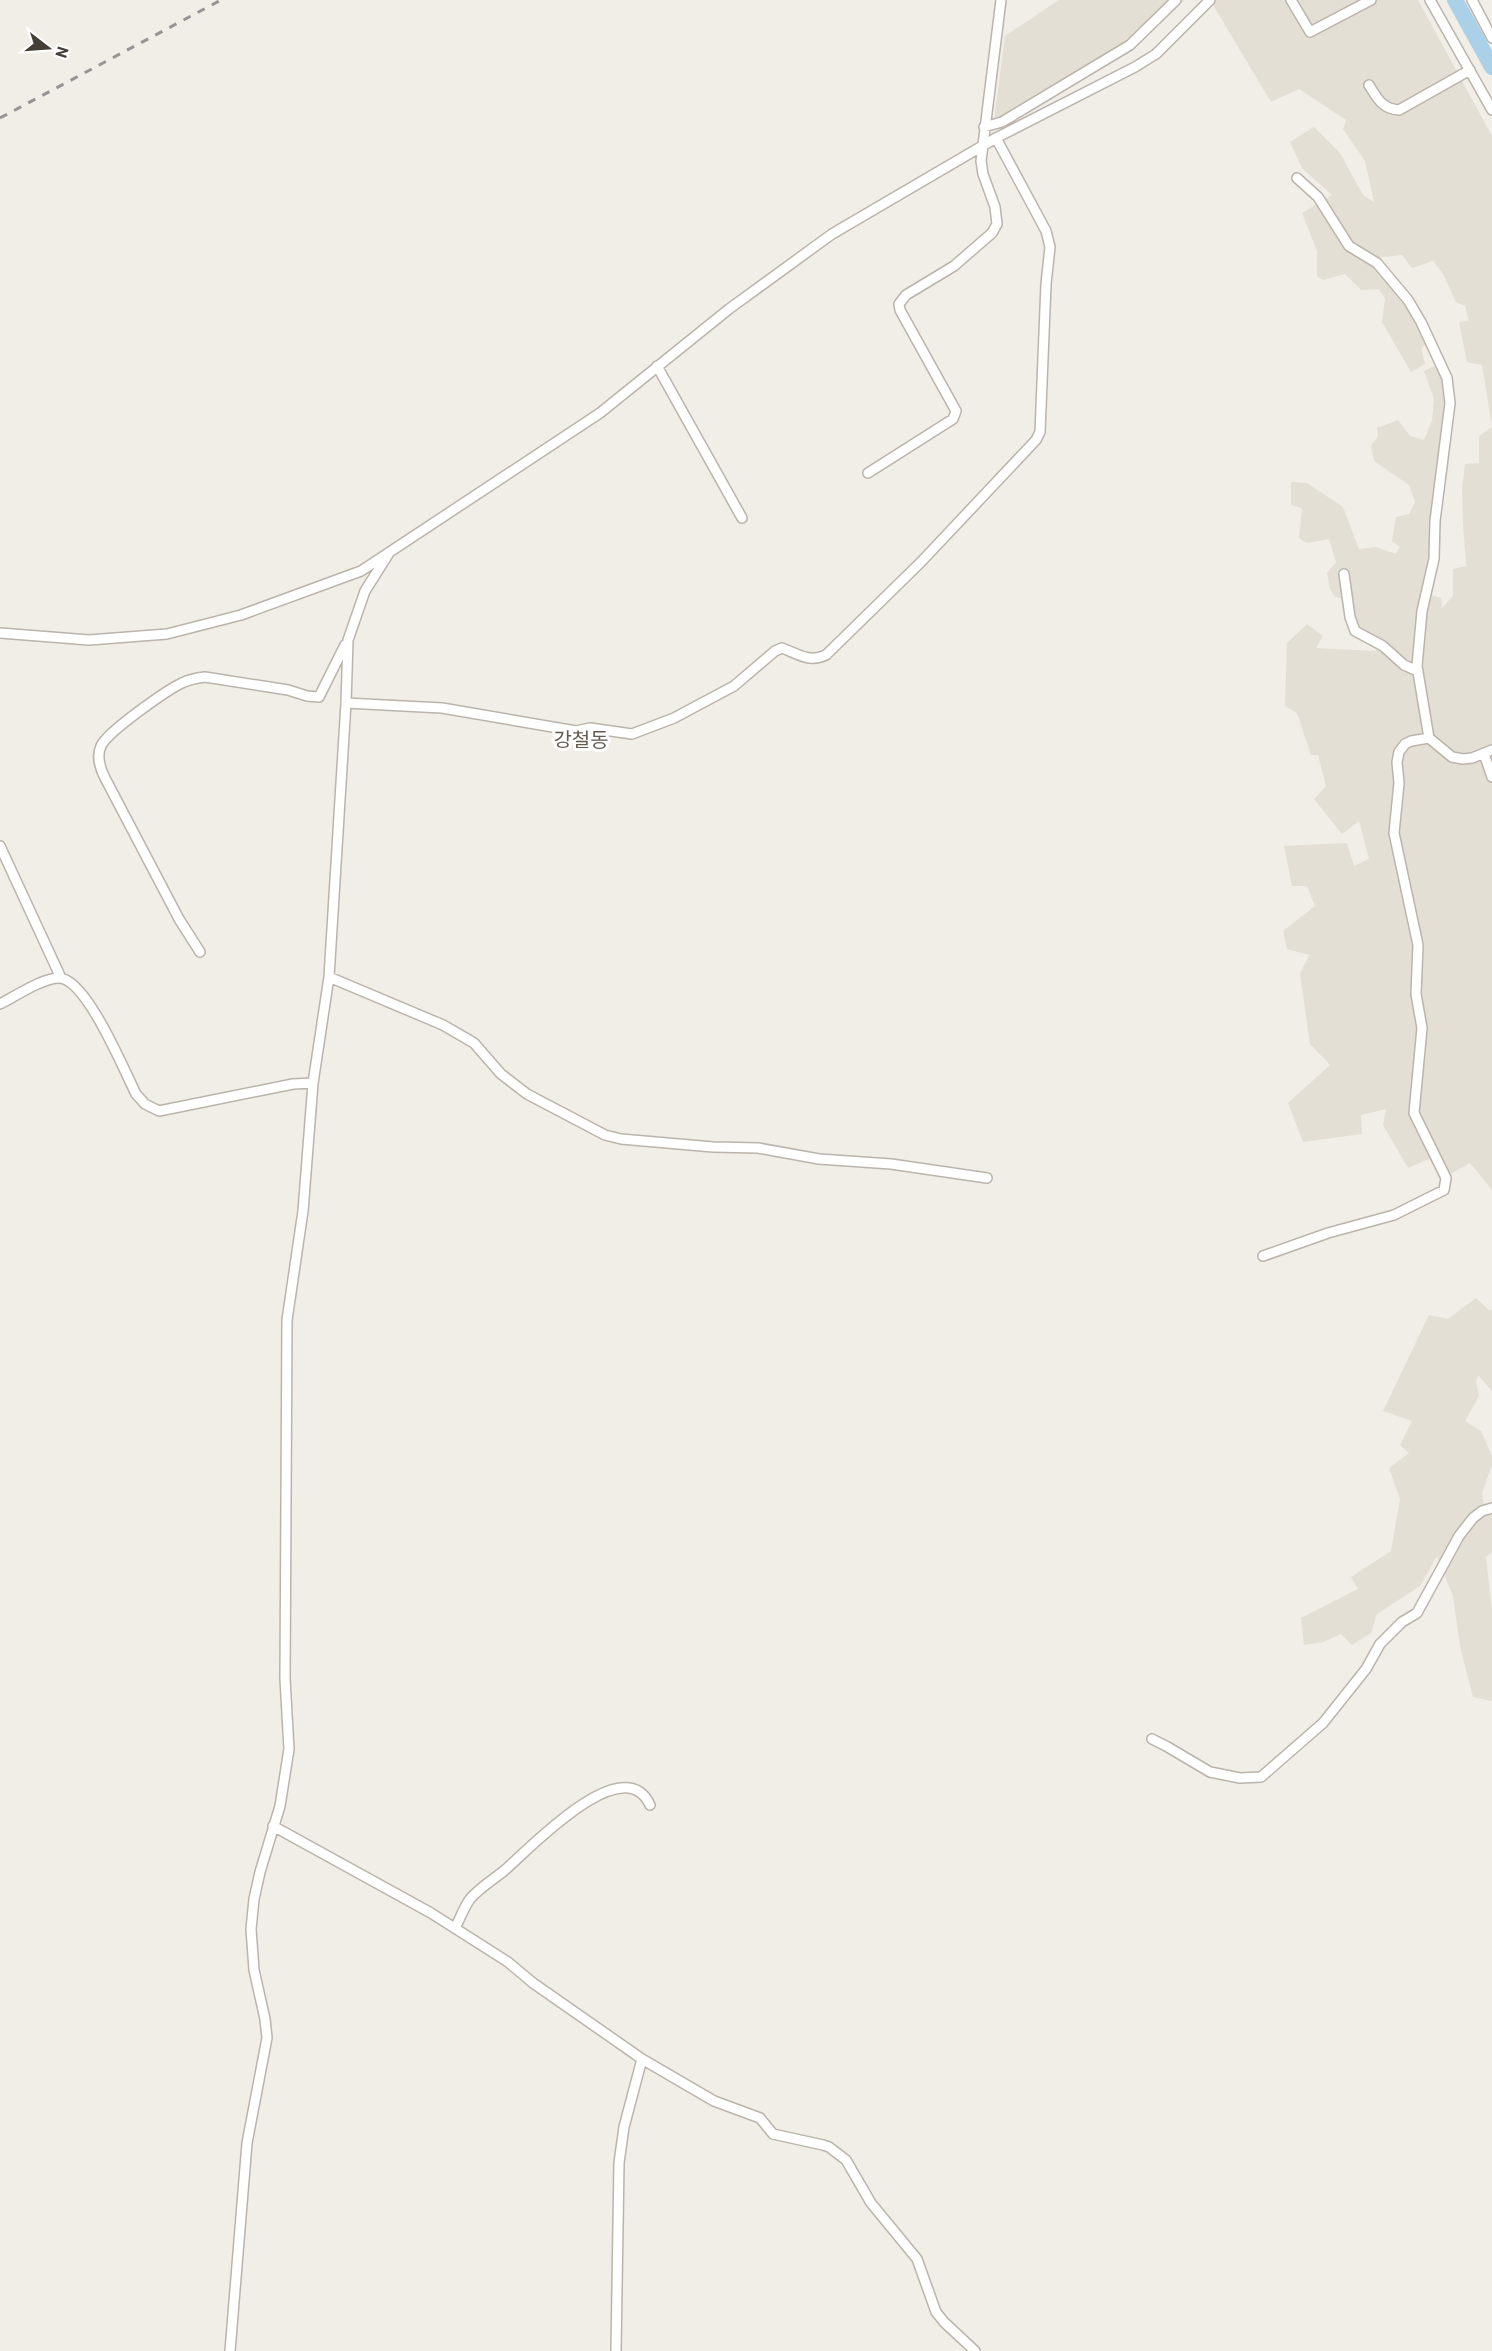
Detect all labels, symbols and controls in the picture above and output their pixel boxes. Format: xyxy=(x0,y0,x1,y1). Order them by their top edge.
north arrow xyxy=(18,18,78,78)
text: N xyxy=(52,45,73,60)
district label: 강철동 xyxy=(553,727,609,751)

